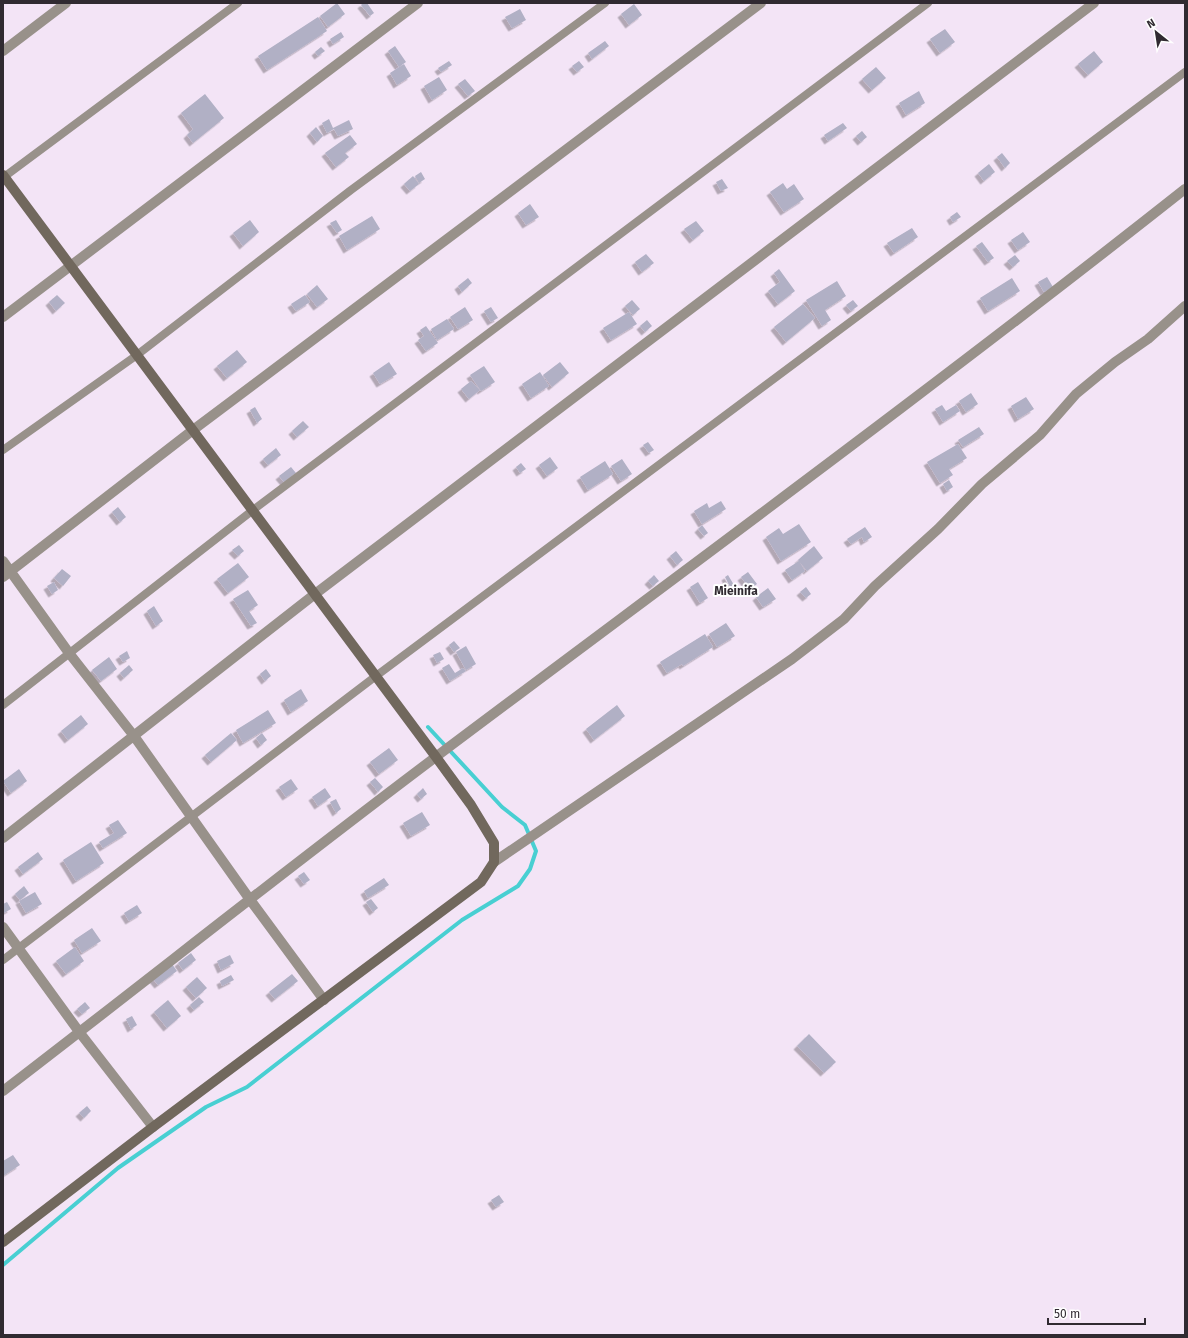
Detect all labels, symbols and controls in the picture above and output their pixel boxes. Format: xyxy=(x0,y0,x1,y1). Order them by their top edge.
north arrow xyxy=(1136,12,1176,52)
text: N xyxy=(1145,16,1158,31)
district label: Mieinifa xyxy=(714,584,758,598)
scale bar xyxy=(1048,1300,1145,1326)
text: 50 m xyxy=(1054,1307,1080,1321)

